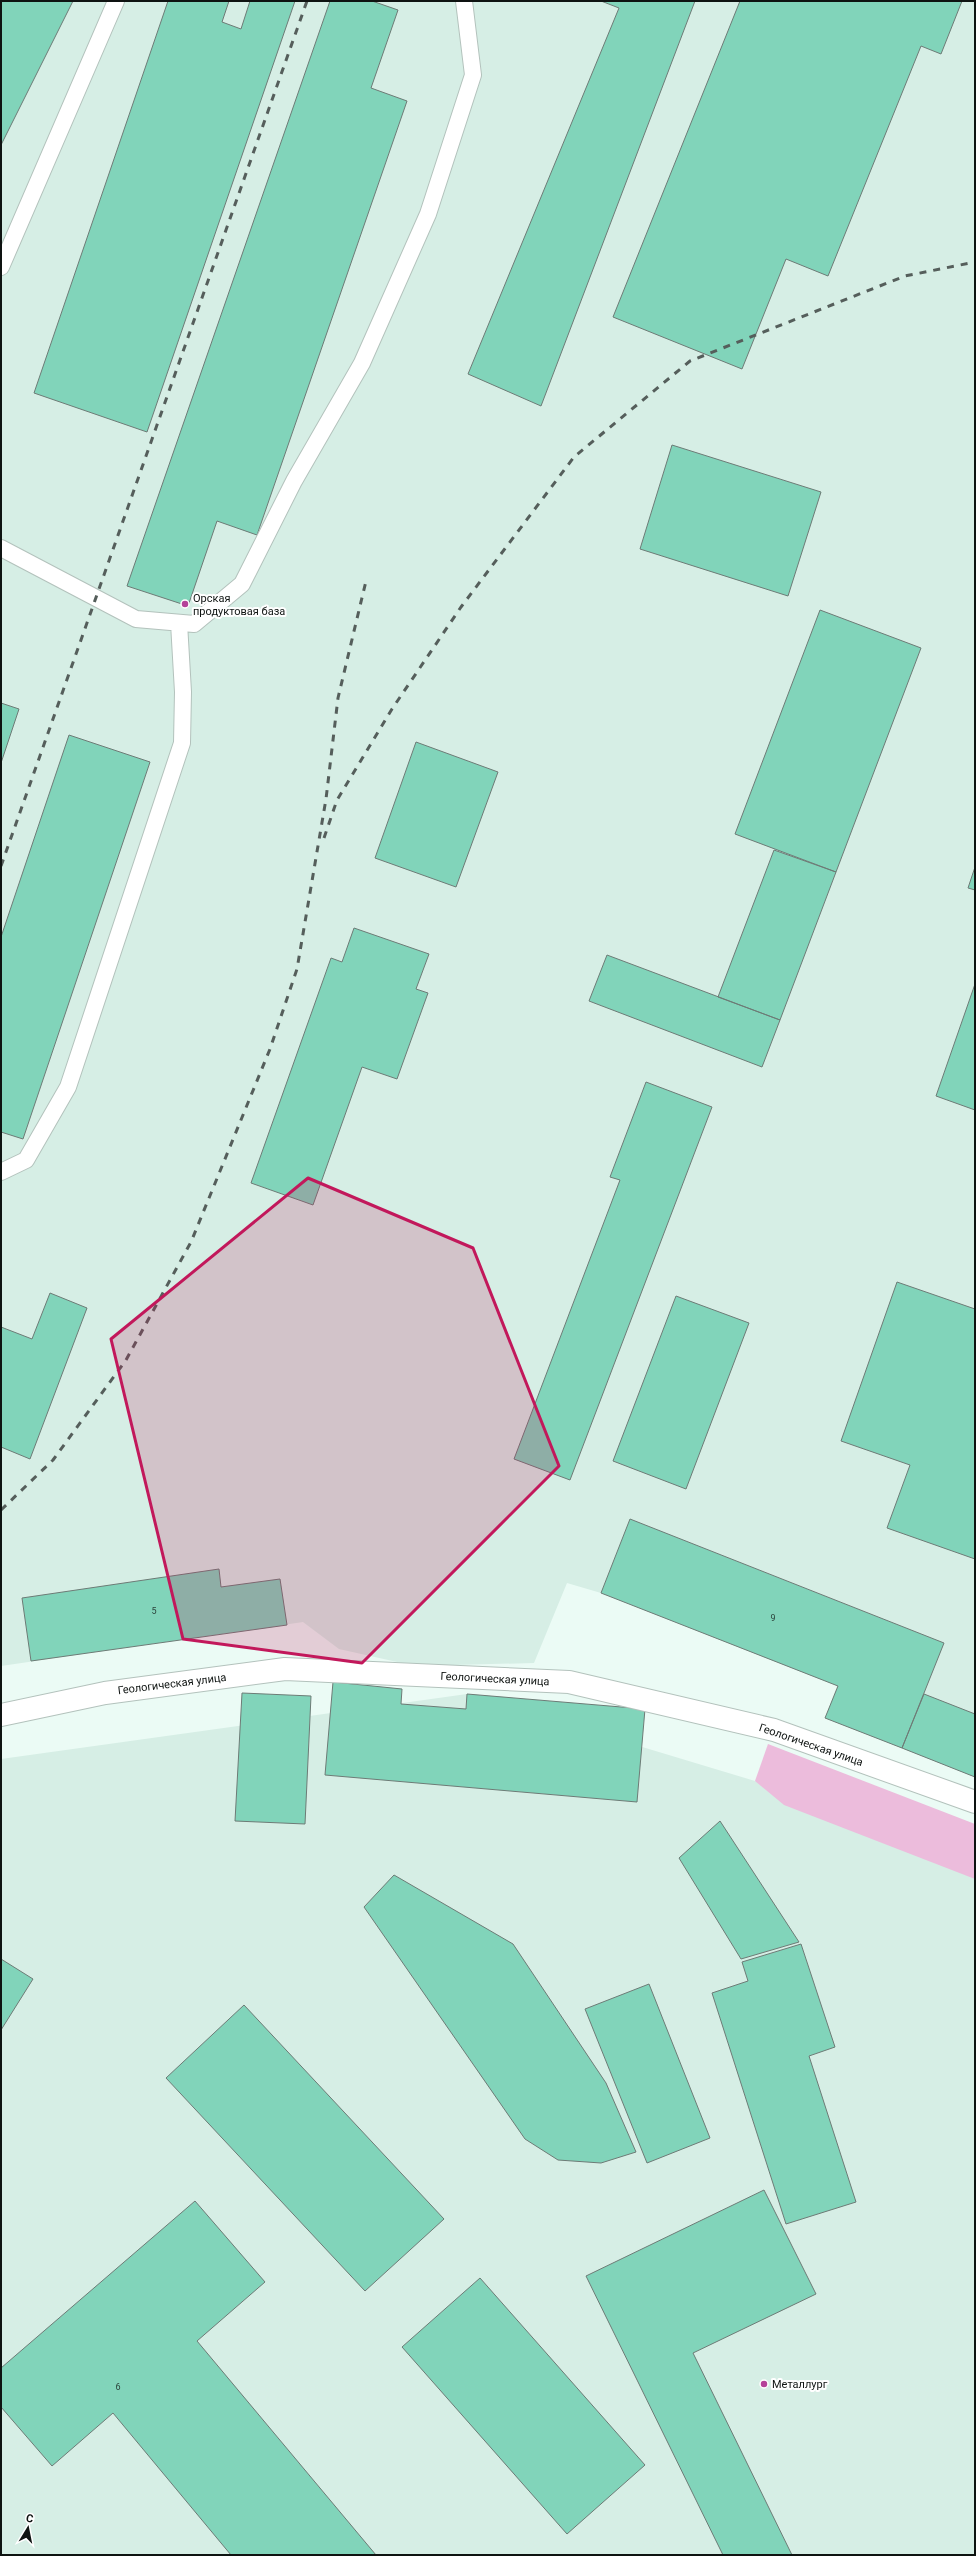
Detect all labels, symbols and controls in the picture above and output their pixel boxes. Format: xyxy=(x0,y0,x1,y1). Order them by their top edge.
place label: Орская продуктовая база xyxy=(193,592,285,618)
marker: Орская продуктовая база xyxy=(180,599,190,609)
house number: 5 xyxy=(151,1606,157,1616)
house number: 9 xyxy=(770,1613,776,1623)
street label: Геологическая улица xyxy=(440,1670,550,1688)
street label: Геологическая улица xyxy=(117,1671,227,1697)
street label: Геологическая улица xyxy=(757,1721,865,1769)
place label: Металлург xyxy=(772,2378,828,2391)
marker: Металлург xyxy=(759,2379,769,2389)
house number: 6 xyxy=(115,2382,121,2392)
north arrow xyxy=(8,2508,48,2548)
text: С xyxy=(25,2512,34,2526)

